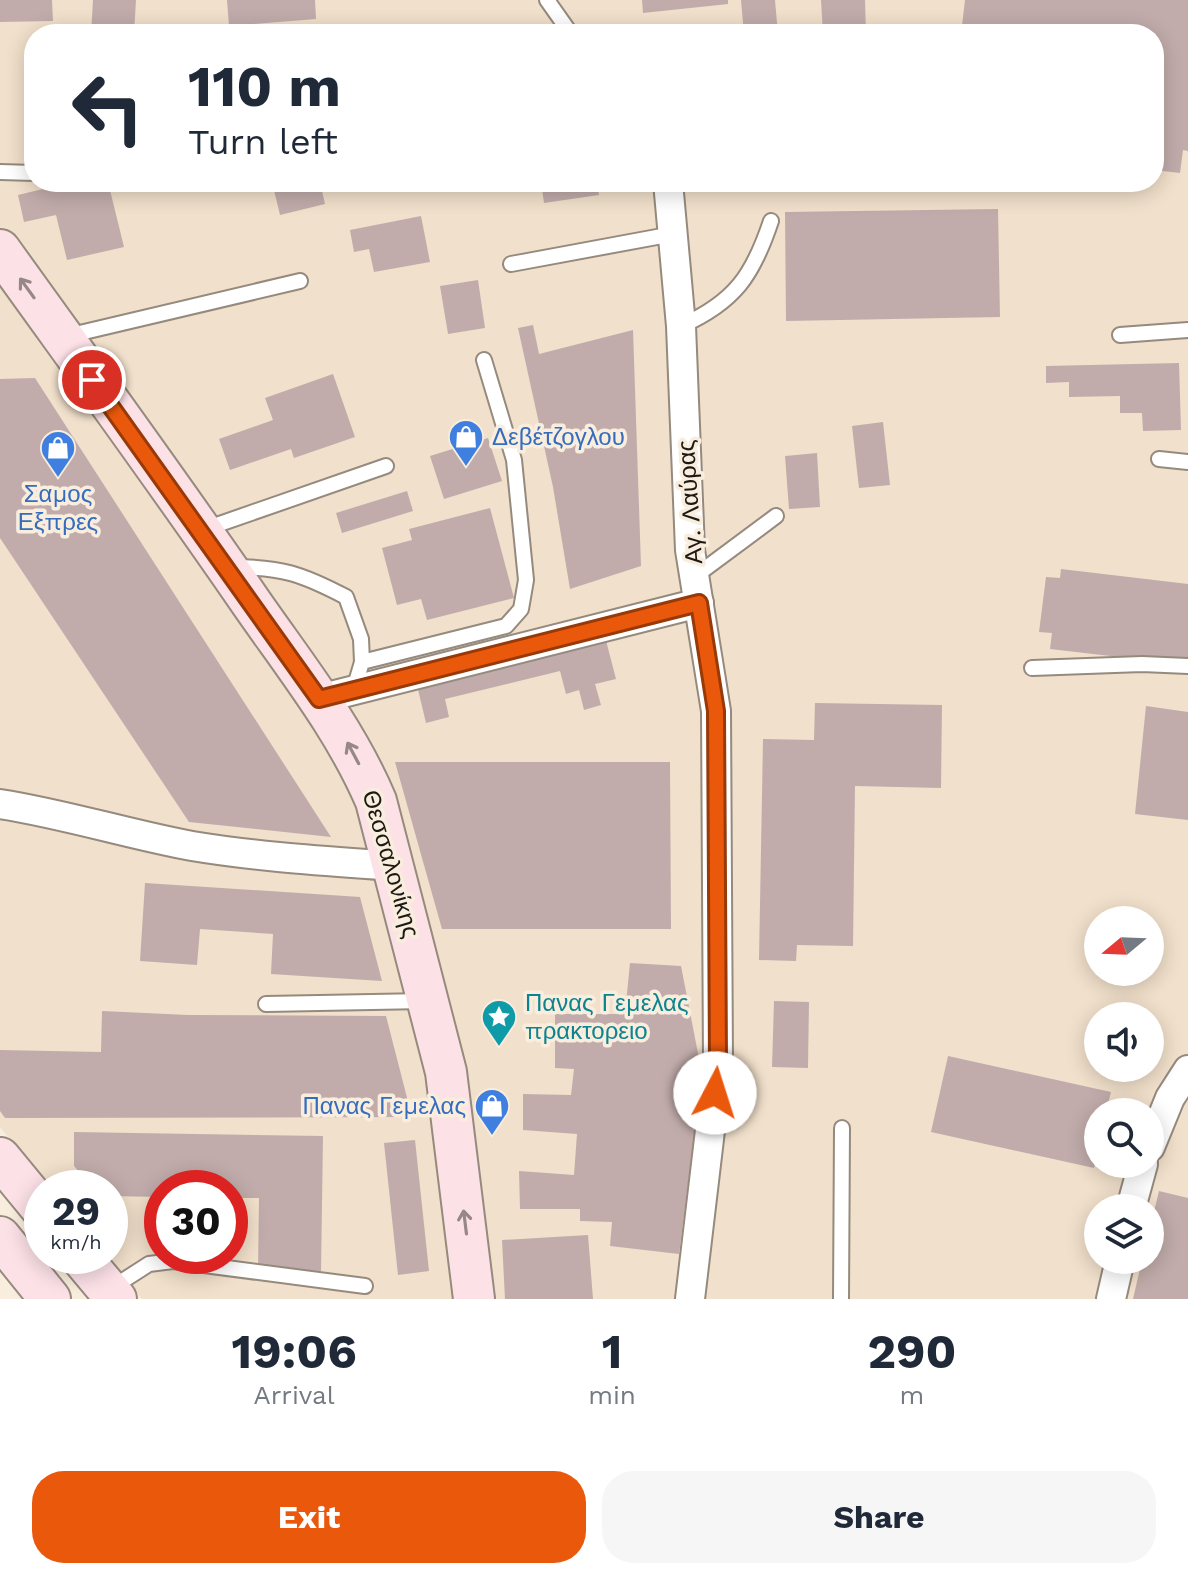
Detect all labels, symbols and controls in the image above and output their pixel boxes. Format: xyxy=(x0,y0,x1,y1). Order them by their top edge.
text: 110 m xyxy=(188,54,341,120)
icon: left xyxy=(56,56,160,160)
text: Turn left xyxy=(188,121,338,163)
one-way arrow xyxy=(19,278,36,299)
pin xyxy=(58,346,126,414)
icon: arrive xyxy=(70,358,114,402)
shop icon: Δεβέτζογλου xyxy=(447,418,485,468)
place label: Δεβέτζογλου xyxy=(492,423,625,451)
shop icon: Σαμος Εξπρες xyxy=(39,429,77,479)
street label: Αγ. Λαύρας xyxy=(672,439,708,565)
place label: Σαμος Εξπρες xyxy=(18,480,98,536)
one-way arrow xyxy=(345,741,361,765)
street label: Θεσσαλονίκης xyxy=(357,787,425,941)
north arrow xyxy=(1084,906,1164,986)
map controls xyxy=(1084,906,1164,1274)
place label: Πανας Γεμελας πρακτορειο xyxy=(525,989,688,1045)
place icon: Πανας Γεμελας πρακτορειο xyxy=(480,998,518,1048)
button: sound xyxy=(1084,1002,1164,1082)
position arrow xyxy=(673,1051,757,1135)
shop icon: Πανας Γεμελας xyxy=(473,1087,511,1137)
place label: Πανας Γεμελας xyxy=(303,1092,466,1120)
button: search xyxy=(1084,1098,1164,1178)
speed limit sign: 30 xyxy=(144,1170,248,1274)
text: 29 xyxy=(52,1188,100,1235)
button: layers xyxy=(1084,1194,1164,1274)
one-way arrow xyxy=(457,1209,472,1235)
text: km/h xyxy=(50,1230,102,1254)
text: 19:06 xyxy=(231,1323,357,1380)
text: 1 xyxy=(602,1323,622,1380)
text: 290 xyxy=(867,1323,957,1380)
text: Arrival xyxy=(254,1380,335,1410)
text: min xyxy=(588,1380,636,1410)
text: m xyxy=(900,1380,924,1410)
button: Exit xyxy=(32,1471,586,1563)
button: Share xyxy=(602,1471,1156,1563)

